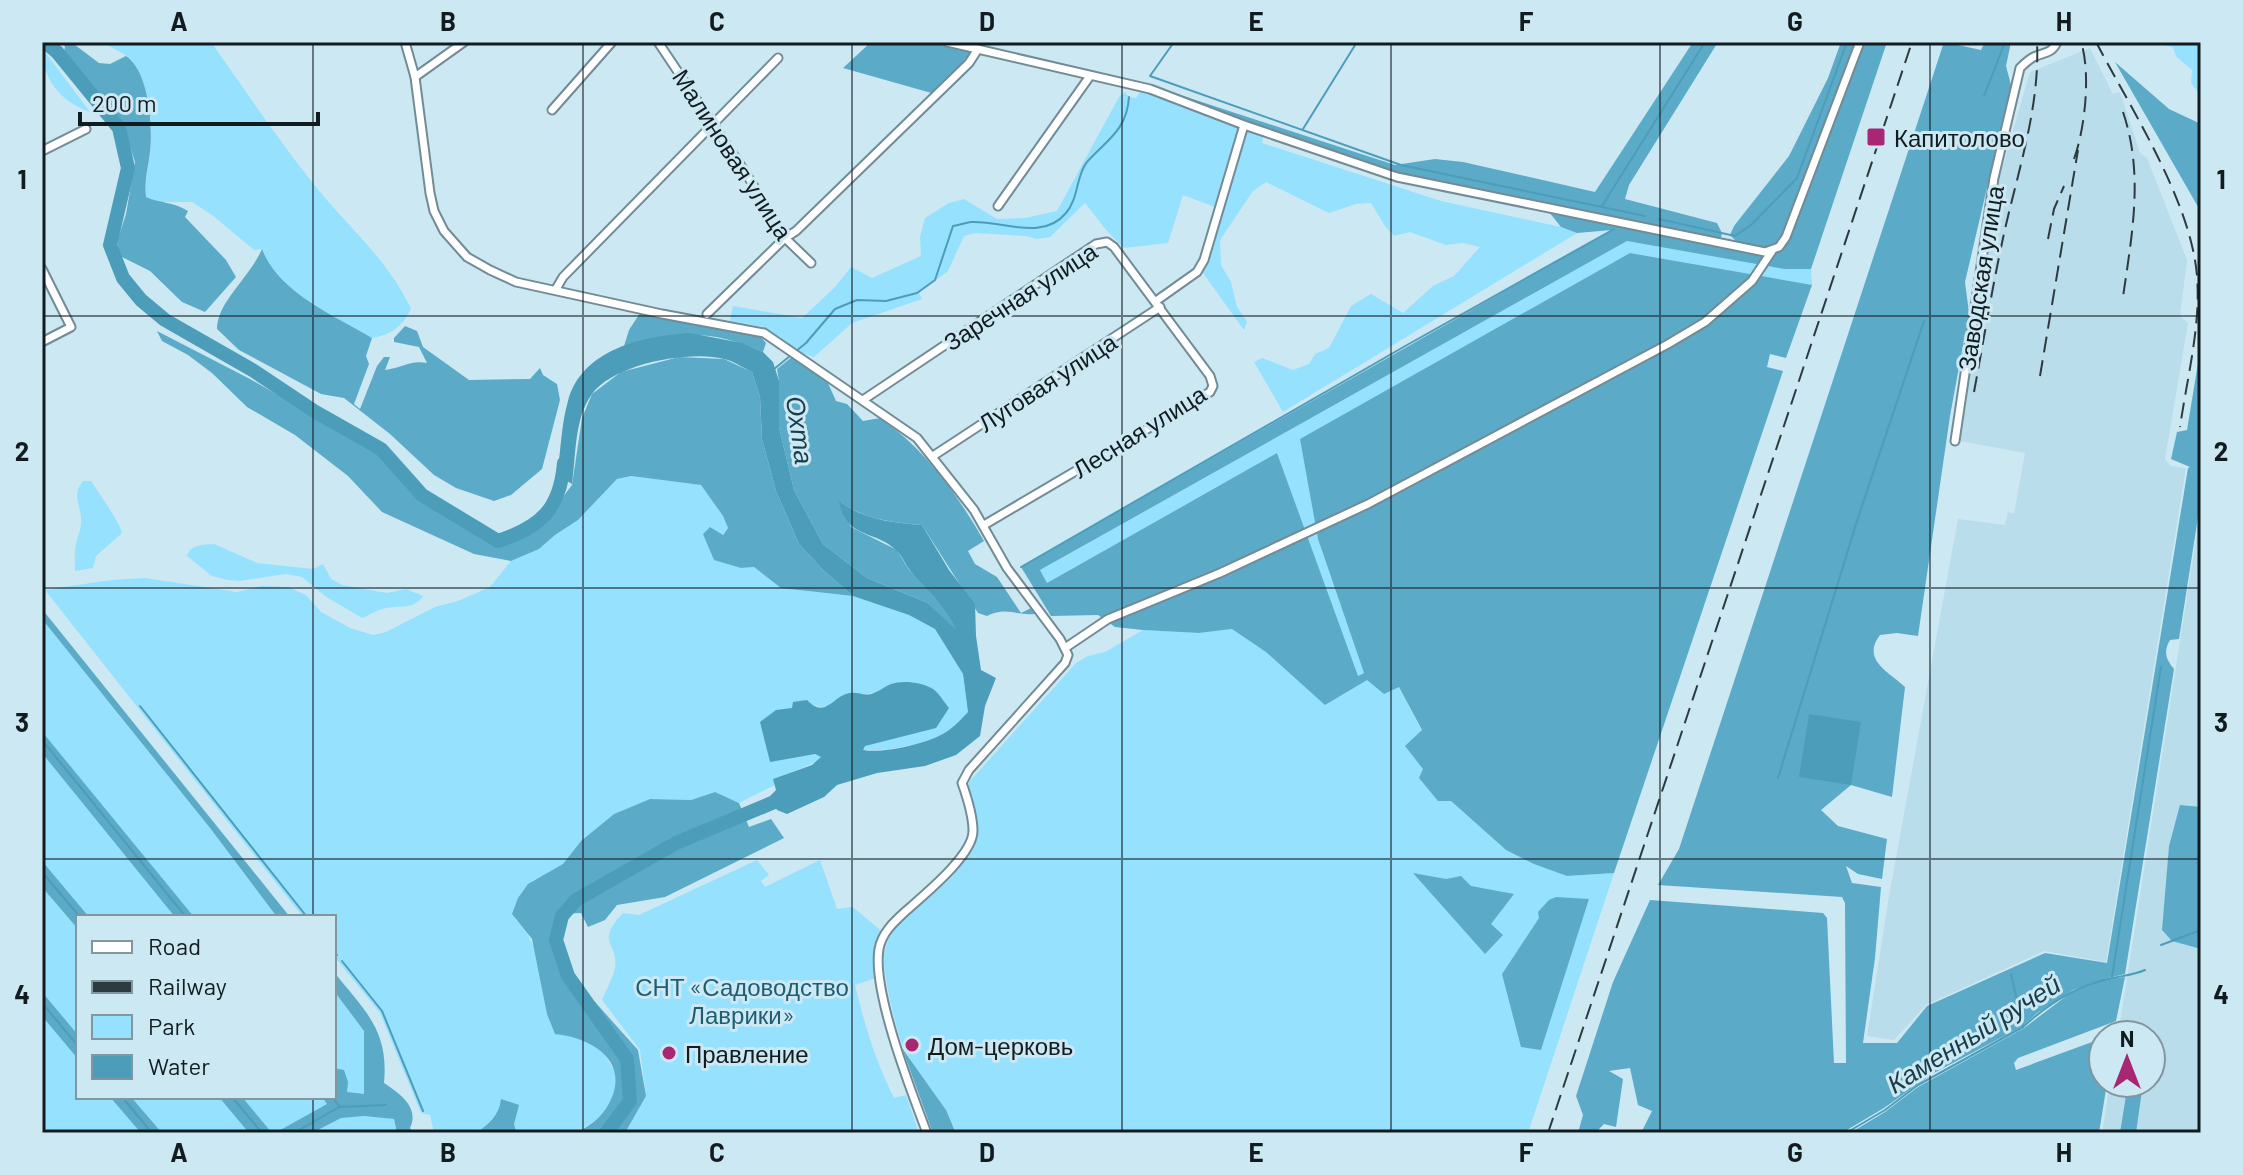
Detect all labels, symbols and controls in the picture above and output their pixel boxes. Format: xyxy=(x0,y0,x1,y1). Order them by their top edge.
text: A xyxy=(170,5,188,36)
text: B xyxy=(440,5,456,36)
text: C xyxy=(709,5,725,36)
text: D xyxy=(979,5,995,36)
text: E xyxy=(1248,5,1264,36)
text: F xyxy=(1519,5,1534,36)
text: G xyxy=(1787,5,1803,36)
text: H xyxy=(2056,5,2072,36)
street label: Малиновая улица xyxy=(667,63,799,245)
scale bar xyxy=(80,76,318,126)
text: 200 m xyxy=(92,88,157,117)
place label: Капитолово xyxy=(1894,123,2025,152)
marker: Капитолово xyxy=(1865,126,1887,148)
text: 1 xyxy=(17,163,27,194)
text: 1 xyxy=(2216,163,2226,194)
street label: Заводская улица xyxy=(1951,183,2009,373)
street label: Заречная улица xyxy=(938,235,1103,356)
street label: Луговая улица xyxy=(972,326,1122,438)
street label: Лесная улица xyxy=(1067,378,1211,483)
water label: Охта xyxy=(781,394,821,466)
text: 2 xyxy=(15,435,29,466)
text: 2 xyxy=(2214,435,2228,466)
text: 3 xyxy=(15,706,29,737)
text: 3 xyxy=(2214,706,2228,737)
legend xyxy=(76,915,336,1099)
text: Road xyxy=(148,931,201,960)
water label: Каменный ручей xyxy=(1881,967,2065,1099)
text: Railway xyxy=(148,971,227,1000)
park label: СНТ «Садоводство Лаврики» xyxy=(635,972,849,1029)
text: 4 xyxy=(14,978,30,1009)
text: 4 xyxy=(2213,978,2229,1009)
text: Park xyxy=(148,1011,195,1040)
north arrow xyxy=(2087,1019,2167,1099)
text: N xyxy=(2120,1025,2134,1051)
place label: Дом-церковь xyxy=(928,1031,1073,1060)
marker: Дом-церковь xyxy=(903,1036,921,1054)
place label: Правление xyxy=(685,1039,809,1068)
marker: Правление xyxy=(660,1044,678,1062)
text: Water xyxy=(148,1051,210,1080)
text: A xyxy=(170,1136,188,1167)
text: B xyxy=(440,1136,456,1167)
text: C xyxy=(709,1136,725,1167)
text: D xyxy=(979,1136,995,1167)
text: E xyxy=(1248,1136,1264,1167)
text: F xyxy=(1519,1136,1534,1167)
text: G xyxy=(1787,1136,1803,1167)
text: H xyxy=(2056,1136,2072,1167)

